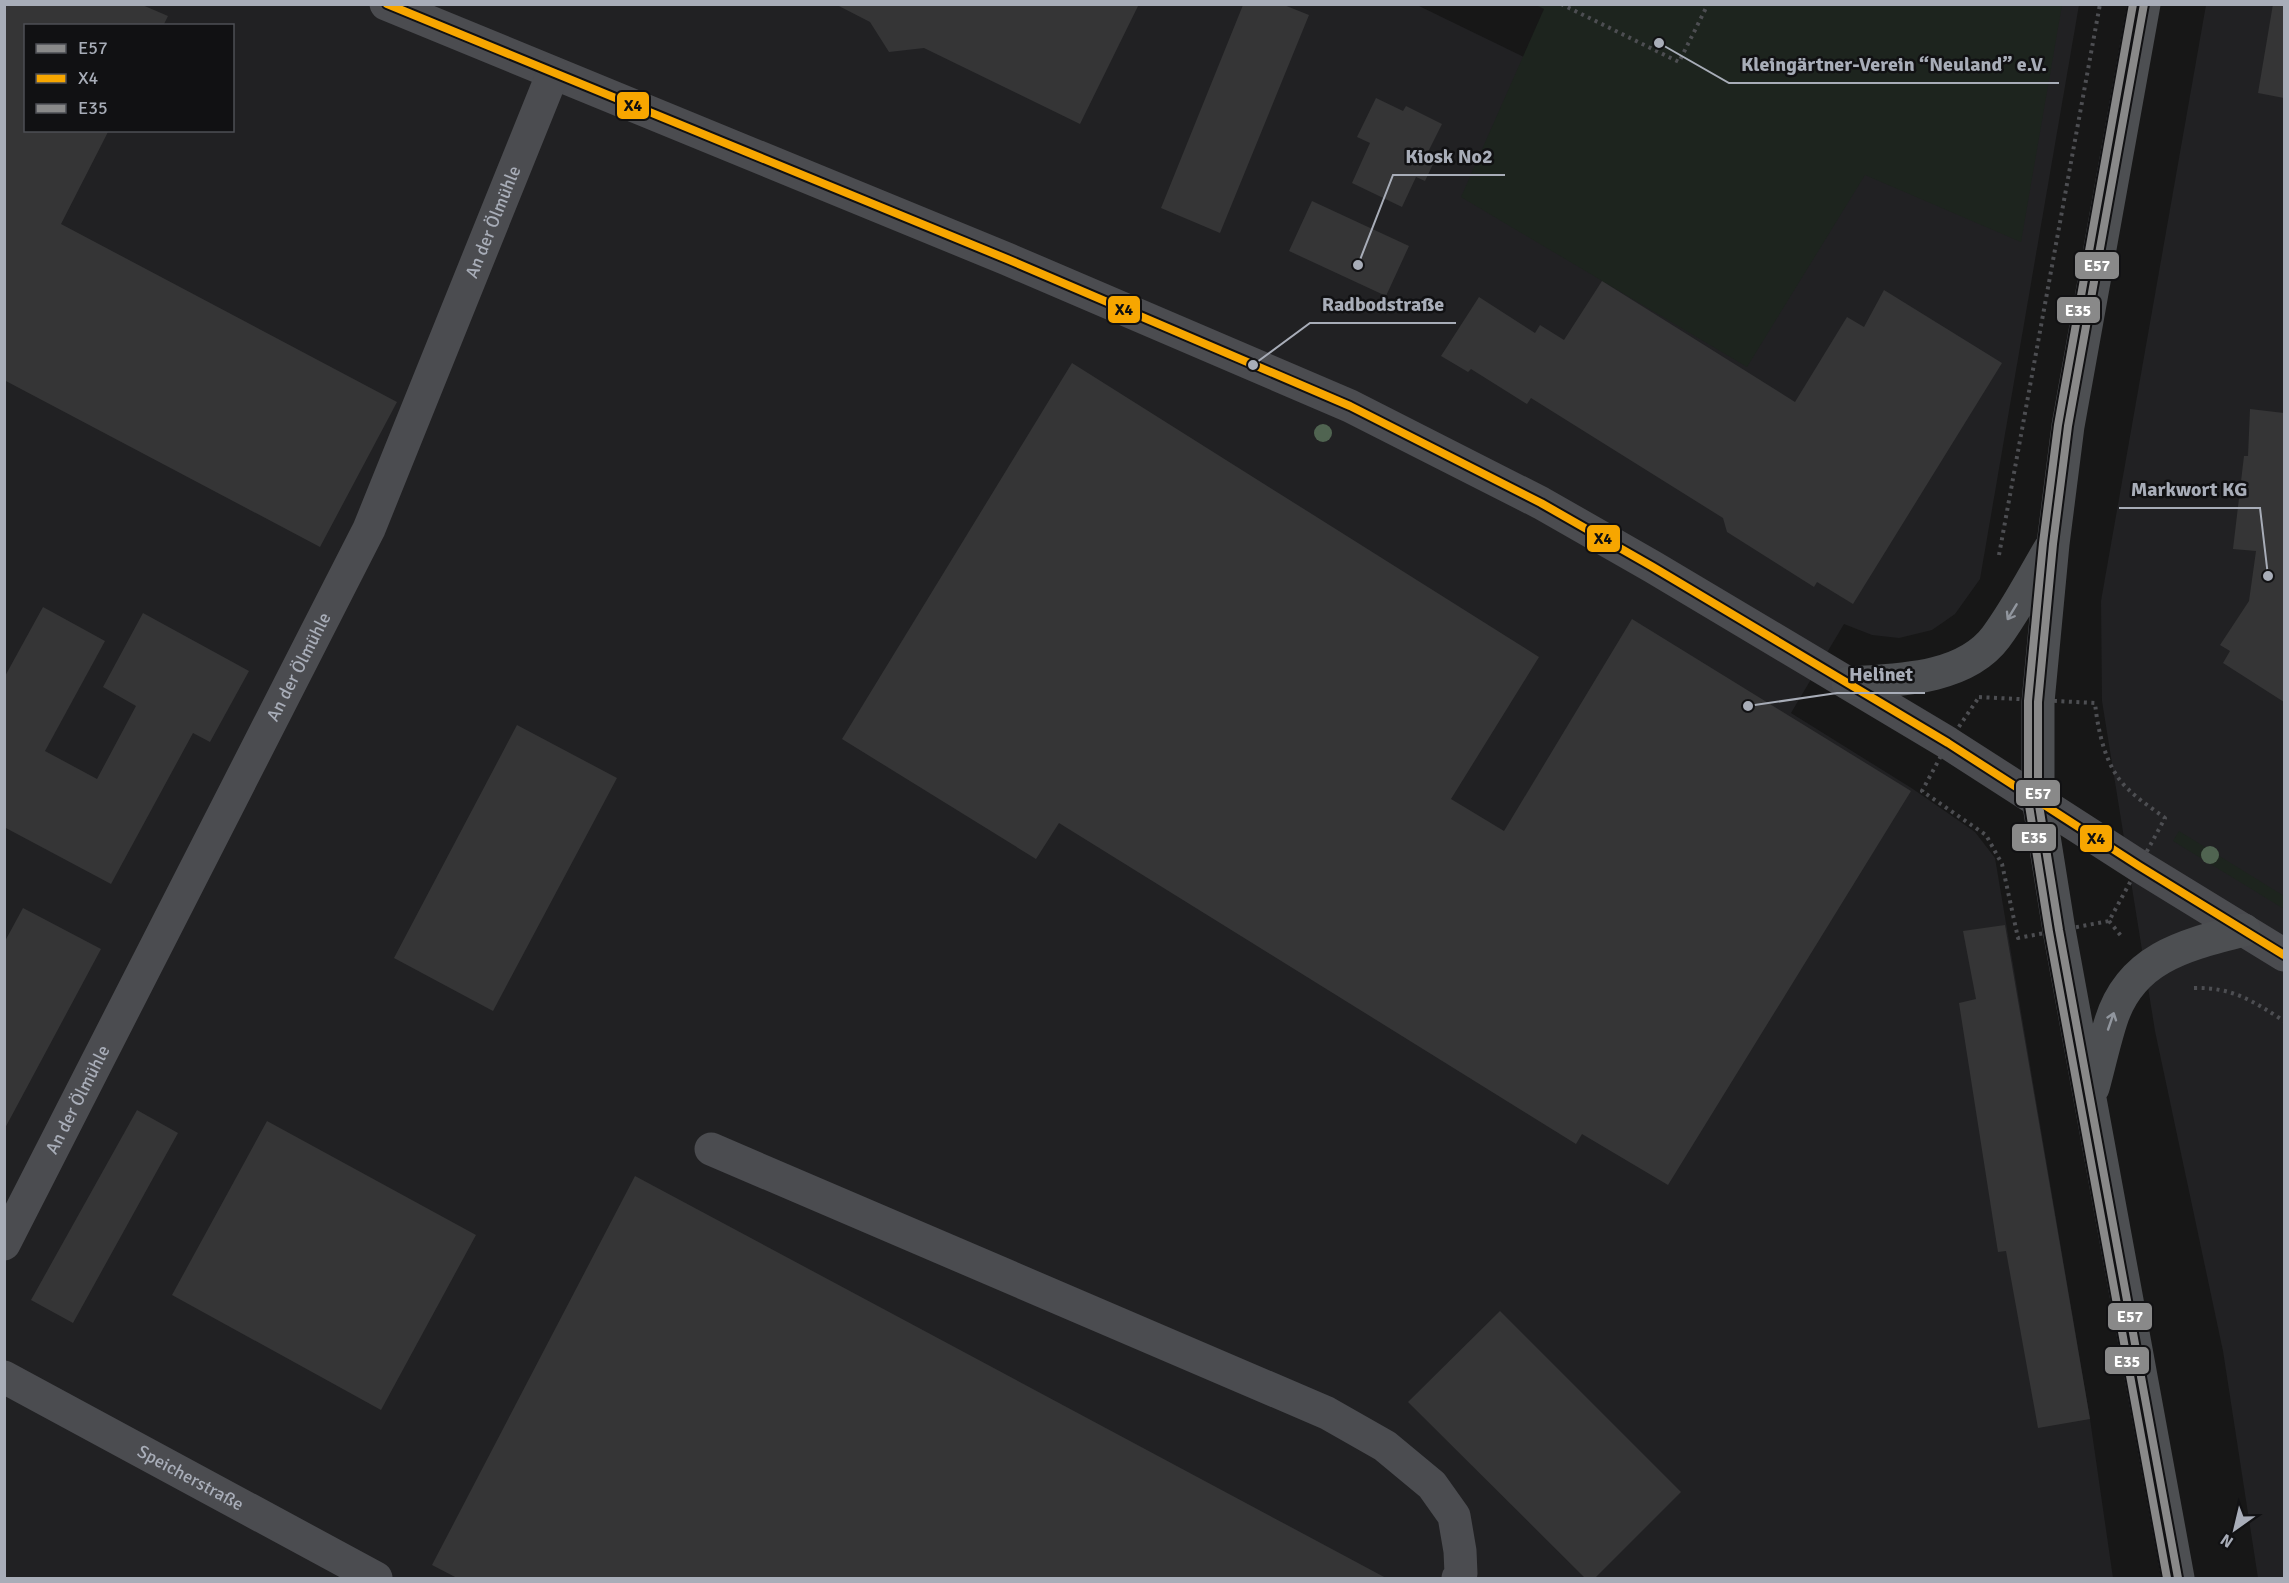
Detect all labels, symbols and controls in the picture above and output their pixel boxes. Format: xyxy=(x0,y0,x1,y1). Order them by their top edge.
legend xyxy=(24,24,234,132)
text: E57 xyxy=(78,37,108,59)
callout: Kleingärtner-Verein “Neuland” e.V. xyxy=(1729,45,2059,83)
text: Kleingärtner-Verein “Neuland” e.V. xyxy=(1741,52,2047,77)
text: X4 xyxy=(78,67,99,89)
line badge: X4 xyxy=(616,91,650,120)
text: X4 xyxy=(624,96,643,116)
text: E35 xyxy=(78,97,108,119)
callout: Kiosk No2 xyxy=(1393,137,1505,175)
text: Kiosk No2 xyxy=(1405,144,1493,169)
street label: An der Ölmühle xyxy=(460,162,525,281)
line badge: E57 xyxy=(2074,251,2120,280)
text: E57 xyxy=(2084,256,2111,276)
callout: Radbodstraße xyxy=(1310,285,1456,323)
text: Radbodstraße xyxy=(1322,292,1444,317)
line badge: X4 xyxy=(1107,295,1141,324)
line badge: E35 xyxy=(2056,296,2101,324)
text: X4 xyxy=(1115,300,1134,320)
text: E35 xyxy=(2065,301,2091,321)
callout: Markwort KG xyxy=(2119,470,2260,508)
text: Markwort KG xyxy=(2131,477,2247,502)
line badge: X4 xyxy=(1586,524,1621,553)
text: X4 xyxy=(1594,529,1613,549)
one-way arrow xyxy=(2005,603,2017,620)
street label: An der Ölmühle xyxy=(262,609,336,725)
callout: Helinet xyxy=(1837,655,1925,693)
text: Helinet xyxy=(1849,662,1914,687)
line badge: E57 xyxy=(2015,779,2061,807)
text: E57 xyxy=(2025,784,2052,804)
line badge: E35 xyxy=(2011,823,2057,852)
line badge: X4 xyxy=(2079,824,2113,853)
text: E35 xyxy=(2021,828,2047,848)
text: X4 xyxy=(2087,829,2106,849)
one-way arrow xyxy=(2107,1013,2118,1031)
street label: An der Ölmühle xyxy=(41,1042,115,1158)
line badge: E57 xyxy=(2107,1302,2153,1331)
text: E57 xyxy=(2117,1307,2144,1327)
line badge: E35 xyxy=(2104,1346,2150,1375)
text: E35 xyxy=(2114,1352,2140,1372)
street label: Speicherstraße xyxy=(134,1440,247,1515)
north arrow xyxy=(2205,1499,2265,1559)
text: N xyxy=(2217,1529,2237,1552)

